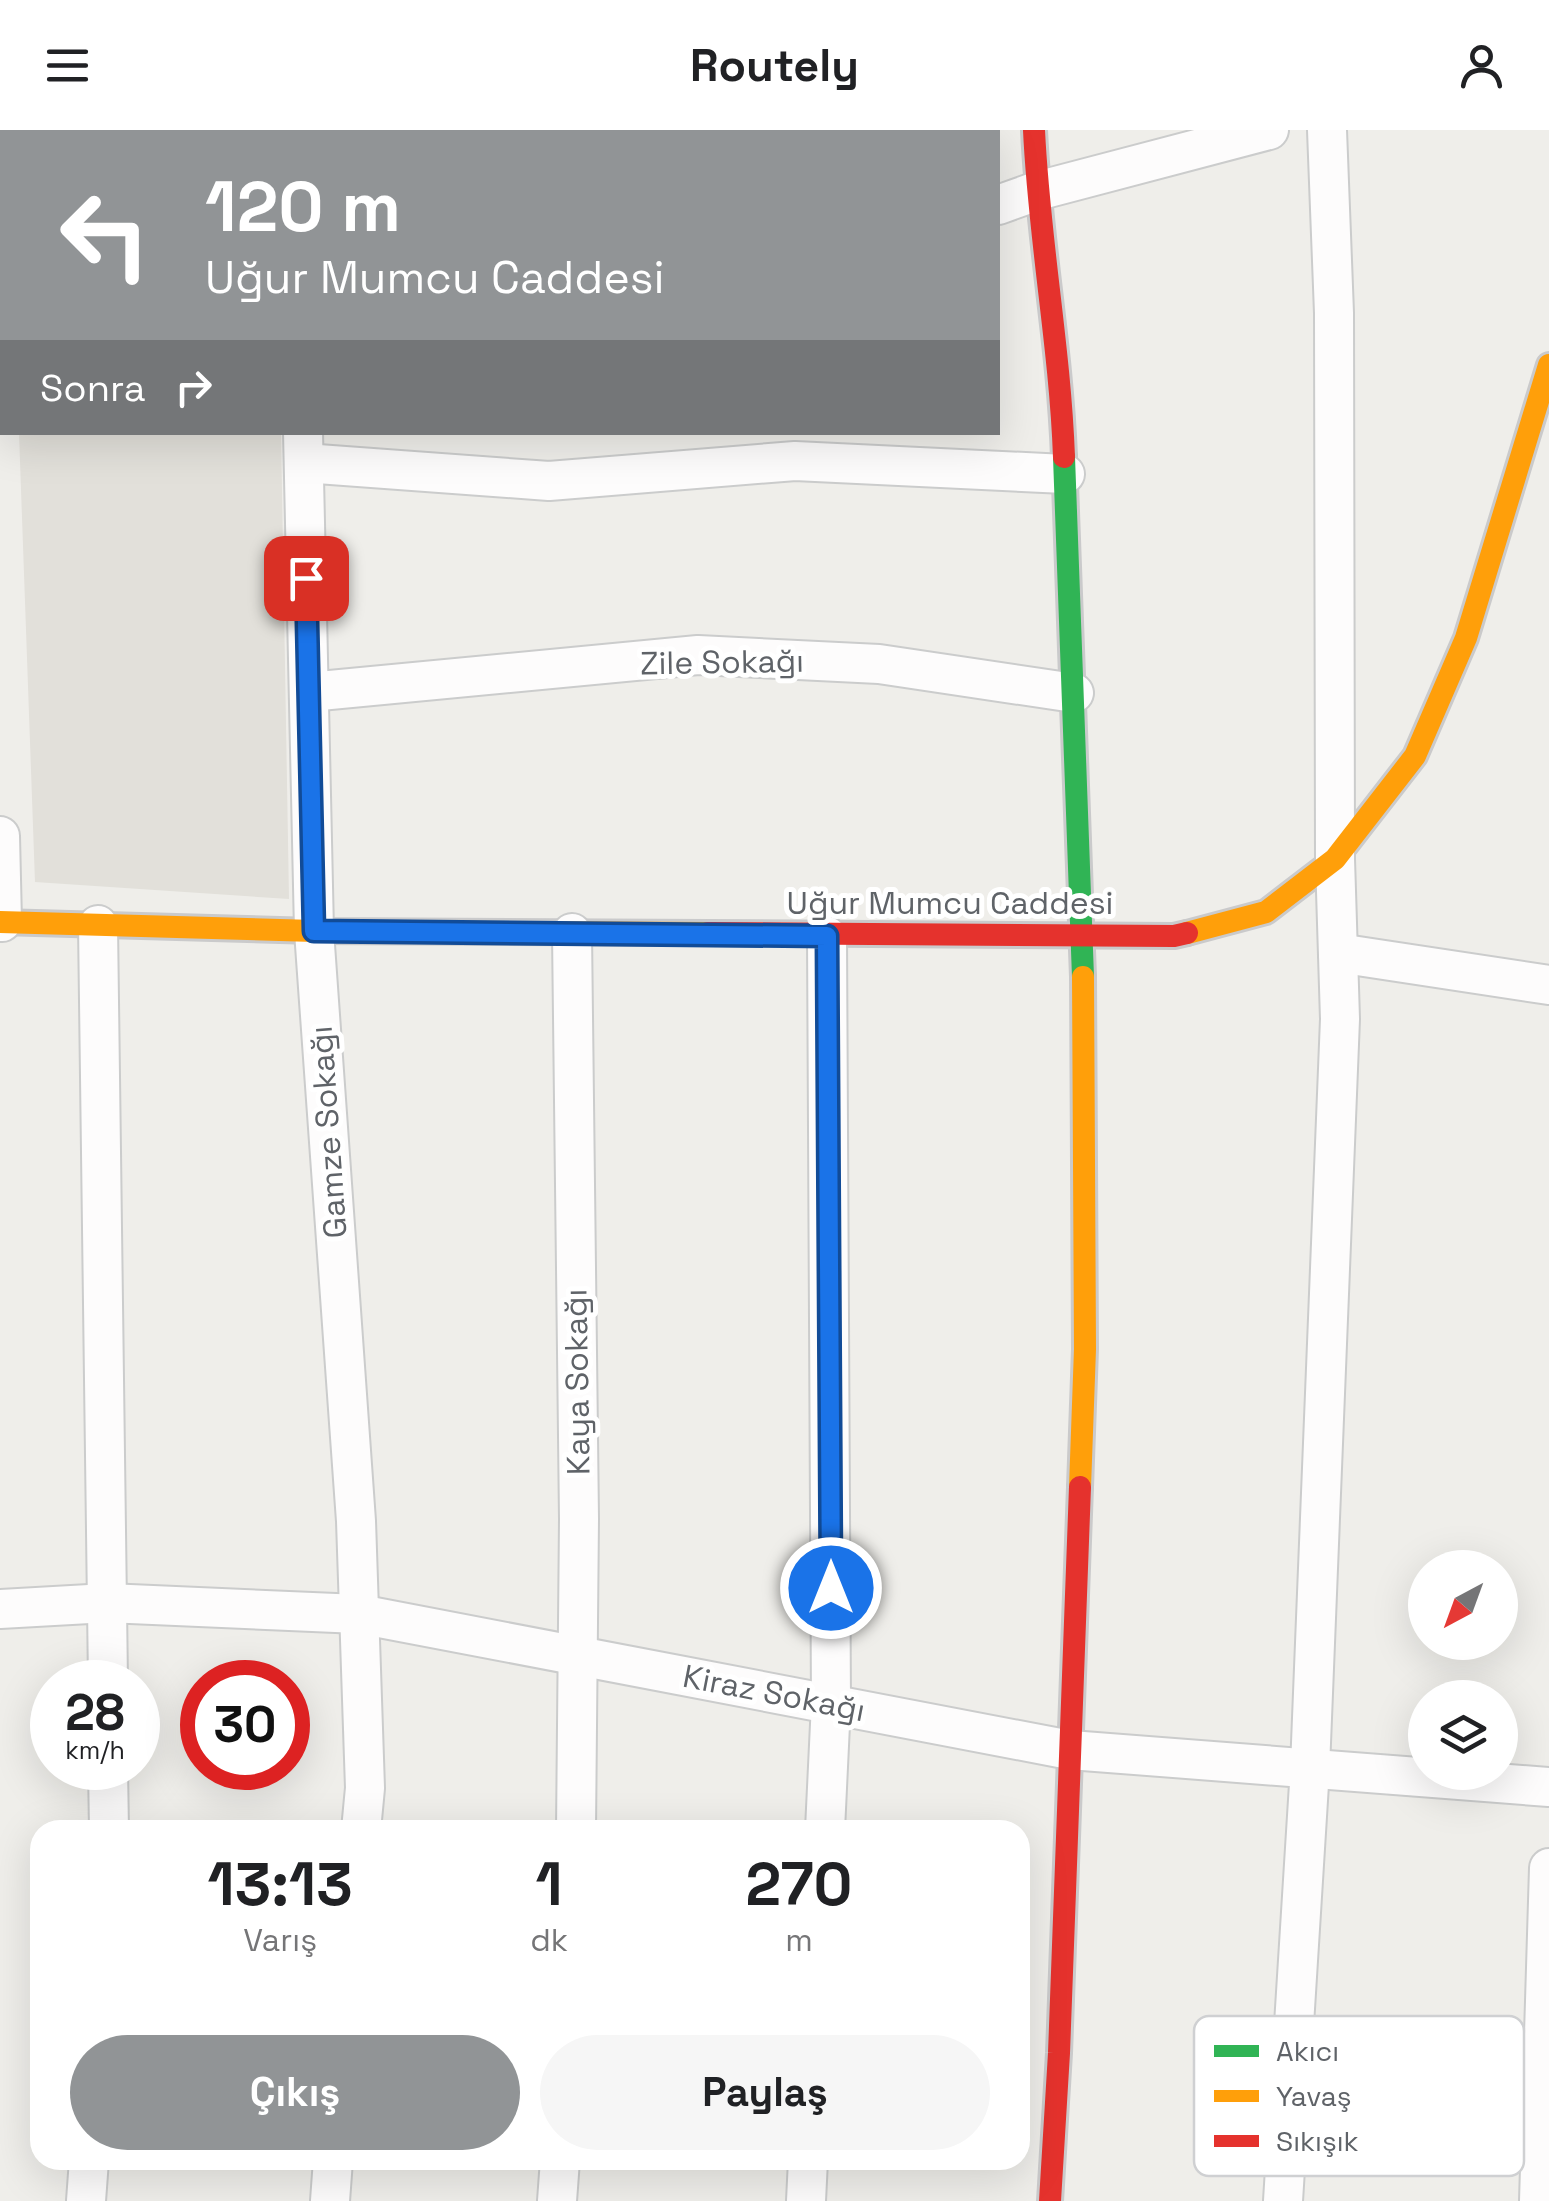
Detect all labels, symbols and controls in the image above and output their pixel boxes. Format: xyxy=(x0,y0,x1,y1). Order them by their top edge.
text: Routely xyxy=(690,37,859,94)
icon: menu xyxy=(40,38,95,93)
icon: person xyxy=(1454,38,1509,93)
text: 120 m xyxy=(205,162,401,251)
icon: left xyxy=(40,170,170,300)
text: Uğur Mumcu Caddesi xyxy=(205,249,665,306)
icon: right xyxy=(166,360,221,415)
text: Sonra xyxy=(40,364,146,412)
pin xyxy=(264,536,349,621)
icon: arrive xyxy=(279,551,334,606)
street label: Zile Sokağı xyxy=(640,641,804,683)
street label: Uğur Mumcu Caddesi xyxy=(787,883,1113,923)
street label: Gamze Sokağı xyxy=(301,1024,355,1240)
street label: Kaya Sokağı xyxy=(555,1289,599,1475)
position arrow xyxy=(779,1536,883,1640)
north arrow xyxy=(1408,1550,1518,1660)
map controls xyxy=(1408,1550,1518,1790)
street label: Kiraz Sokağı xyxy=(680,1656,868,1730)
speed limit sign: 30 xyxy=(180,1660,310,1790)
button: layers xyxy=(1408,1680,1518,1790)
text: 28 xyxy=(65,1681,125,1745)
text: km/h xyxy=(65,1734,125,1766)
text: 13:13 xyxy=(208,1846,353,1923)
text: 1 xyxy=(536,1846,563,1923)
text: 270 xyxy=(746,1846,852,1923)
text: Varış xyxy=(243,1920,317,1960)
text: dk xyxy=(530,1920,568,1960)
text: m xyxy=(785,1920,813,1960)
legend xyxy=(1194,2016,1524,2176)
text: Akıcı xyxy=(1276,2033,1339,2069)
button: Çıkış xyxy=(70,2035,520,2150)
button: Paylaş xyxy=(540,2035,990,2150)
text: Yavaş xyxy=(1276,2078,1352,2114)
text: Sıkışık xyxy=(1276,2123,1359,2159)

